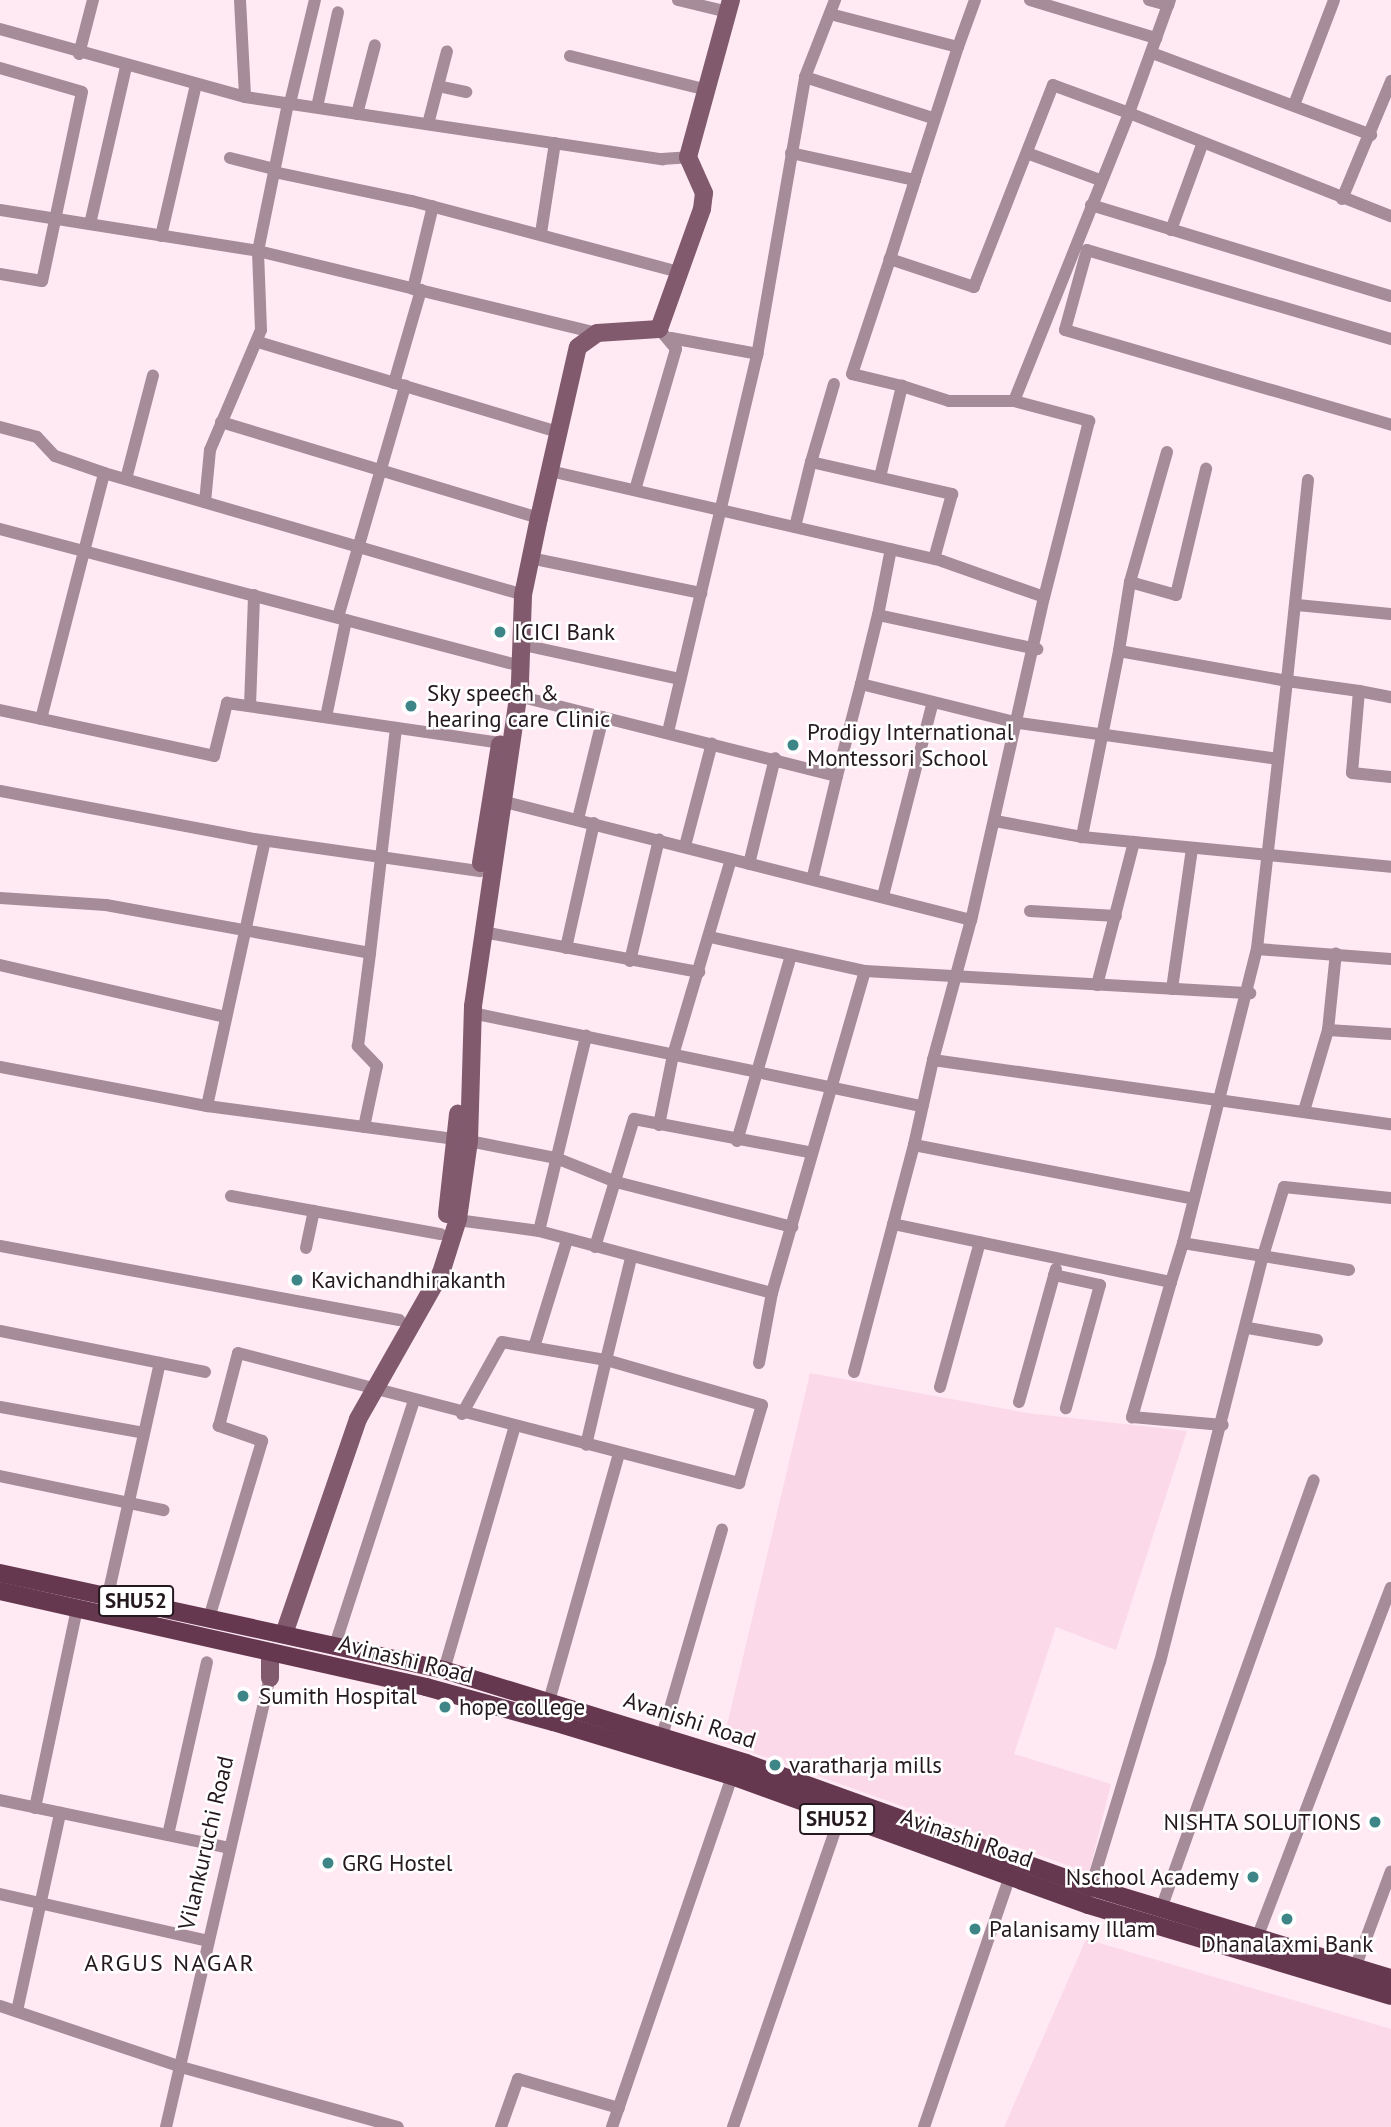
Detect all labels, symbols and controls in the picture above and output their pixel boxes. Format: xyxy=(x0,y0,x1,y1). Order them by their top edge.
place label: ICICI Bank xyxy=(514,618,615,646)
marker: ICICI Bank xyxy=(492,624,508,640)
place label: Sky speech & hearing care Clinic xyxy=(427,679,610,733)
marker: Sky speech & hearing care Clinic xyxy=(401,696,421,716)
place label: Prodigy International Montessori School xyxy=(807,718,1014,772)
marker: Prodigy International Montessori School xyxy=(785,737,801,753)
place label: Kavichandhirakanth xyxy=(311,1266,506,1294)
marker: Kavichandhirakanth xyxy=(289,1272,305,1288)
road number: SHU52 xyxy=(97,1584,174,1618)
street label: Avinashi Road xyxy=(336,1629,476,1689)
place label: Sumith Hospital xyxy=(259,1682,417,1710)
marker: Sumith Hospital xyxy=(233,1686,253,1706)
street label: Avanishi Road xyxy=(621,1686,759,1754)
place label: hope college xyxy=(459,1693,585,1721)
marker: hope college xyxy=(437,1699,453,1715)
place label: varatharja mills xyxy=(789,1751,942,1779)
street label: Vilankuruchi Road xyxy=(173,1753,239,1933)
marker: varatharja mills xyxy=(767,1757,783,1773)
road number: SHU52 xyxy=(798,1801,876,1836)
street label: Avinashi Road xyxy=(898,1803,1036,1873)
place label: NISHTA SOLUTIONS xyxy=(1163,1808,1361,1836)
marker: NISHTA SOLUTIONS xyxy=(1367,1814,1383,1830)
place label: GRG Hostel xyxy=(342,1849,452,1877)
marker: GRG Hostel xyxy=(320,1855,336,1871)
place label: Nschool Academy xyxy=(1065,1863,1239,1891)
marker: Nschool Academy xyxy=(1245,1869,1261,1885)
marker: Dhanalaxmi Bank xyxy=(1279,1911,1295,1927)
place label: Palanisamy Illam xyxy=(989,1915,1156,1943)
marker: Palanisamy Illam xyxy=(967,1921,983,1937)
place label: Dhanalaxmi Bank xyxy=(1201,1930,1373,1958)
district label: ARGUS NAGAR xyxy=(86,1949,254,1977)

